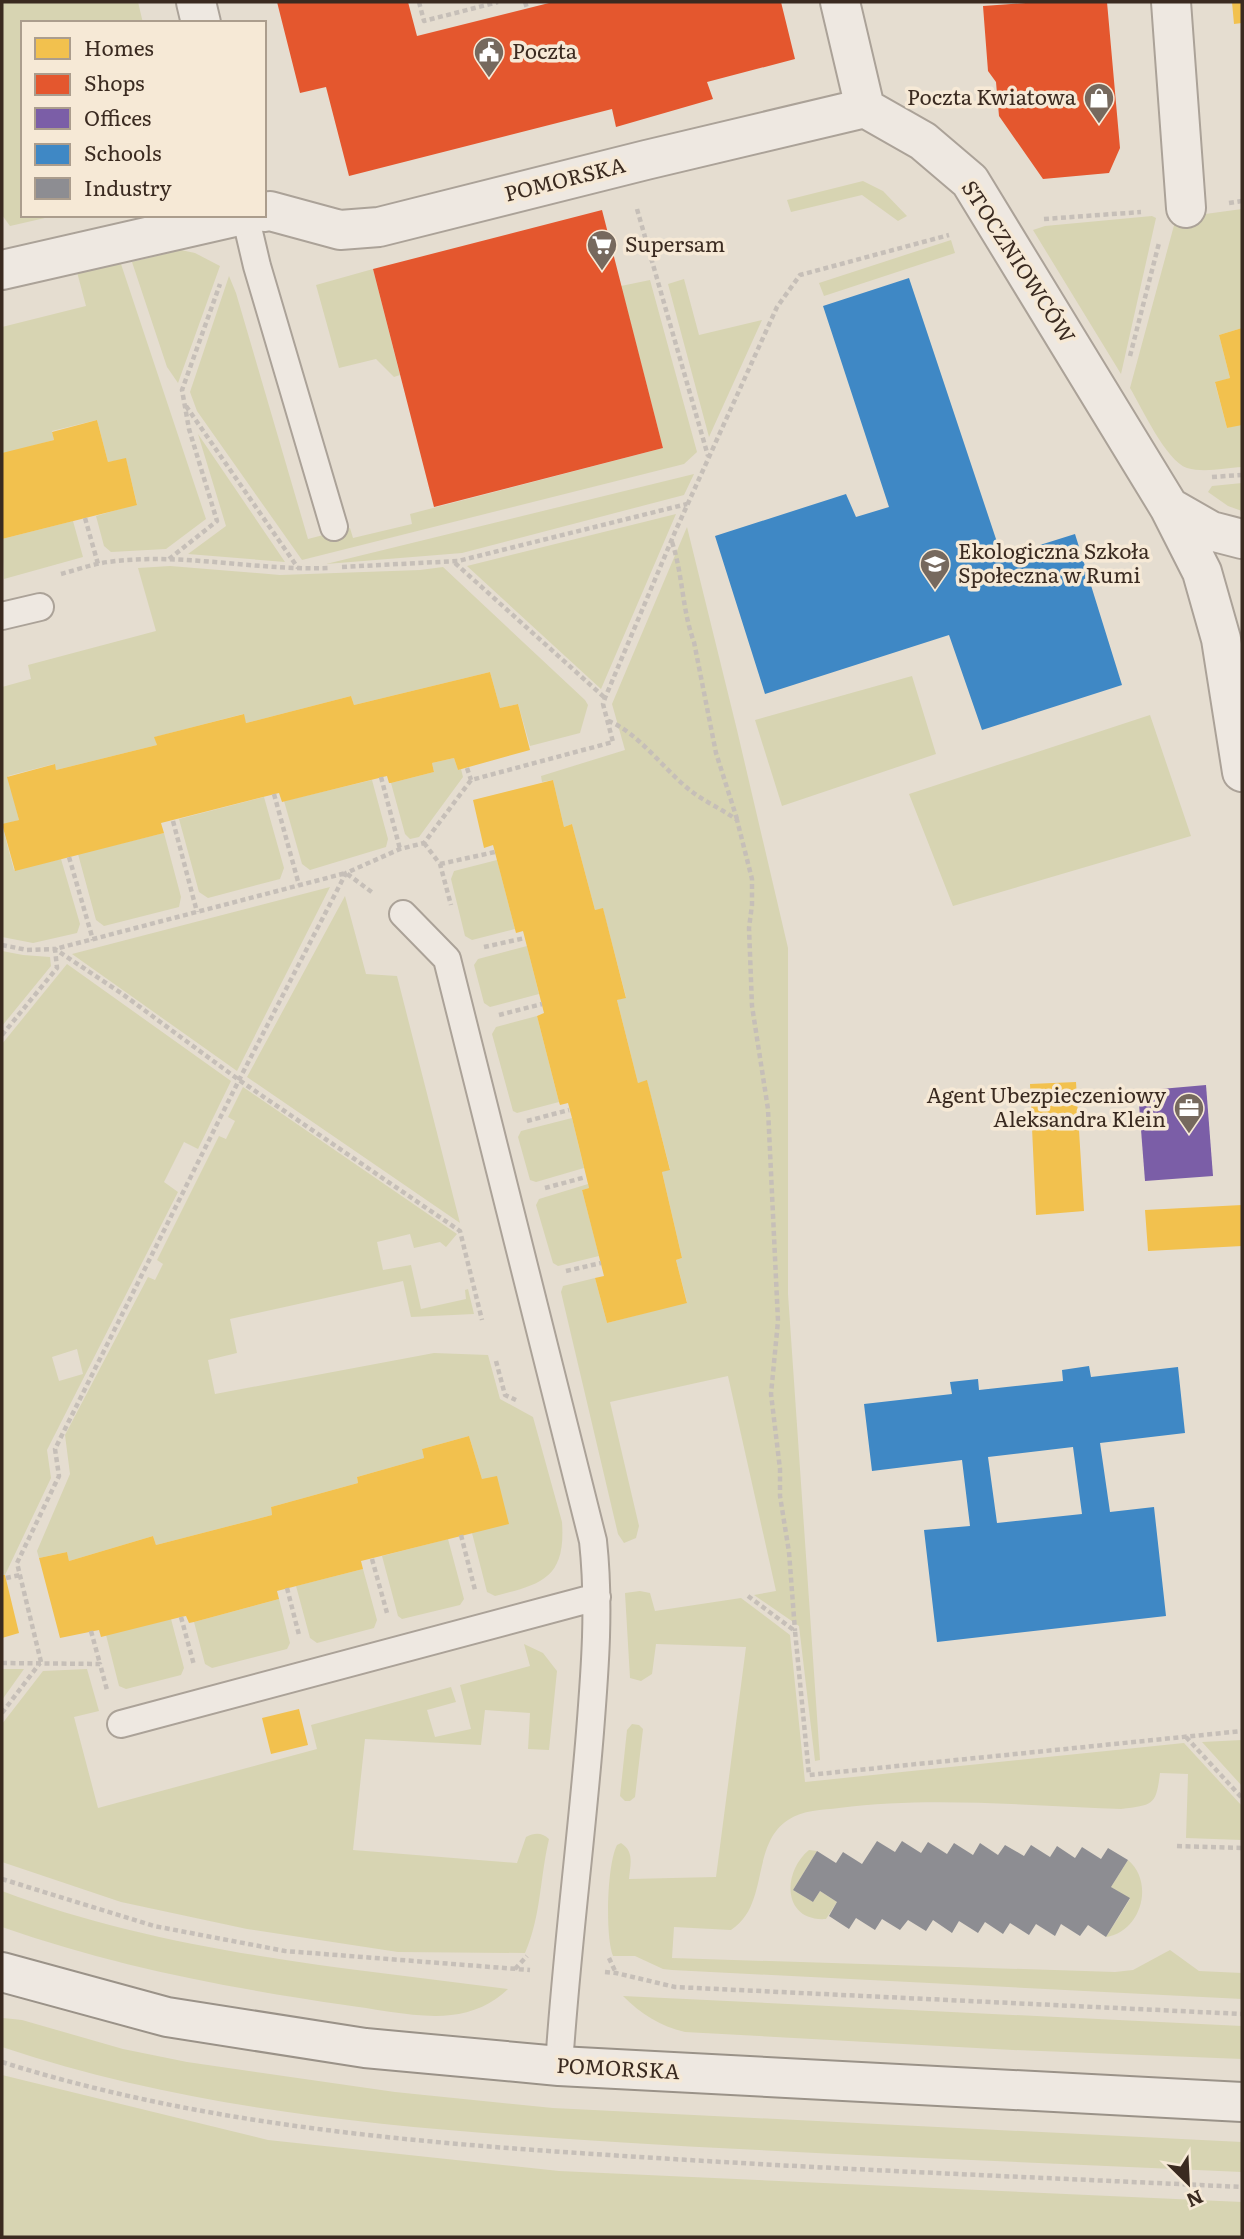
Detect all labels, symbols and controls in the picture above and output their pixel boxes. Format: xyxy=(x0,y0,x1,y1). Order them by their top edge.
legend xyxy=(21,21,266,217)
text: Homes xyxy=(84,31,154,62)
place label: Poczta xyxy=(512,34,578,65)
public building icon: Poczta xyxy=(472,35,506,79)
text: Shops xyxy=(84,66,145,97)
place label: Poczta Kwiatowa xyxy=(907,80,1077,111)
shop icon: Poczta Kwiatowa xyxy=(1082,81,1116,125)
text: Offices xyxy=(84,101,151,132)
text: Schools xyxy=(84,136,162,167)
street label: POMORSKA xyxy=(501,147,629,208)
text: Industry xyxy=(84,171,172,202)
street label: STOCZNIOWCÓW xyxy=(956,173,1085,348)
place label: Supersam xyxy=(625,227,725,258)
supermarket icon: Supersam xyxy=(585,228,619,272)
place label: Ekologiczna Szkoła Społeczna w Rumi xyxy=(958,534,1150,589)
school or university icon: Ekologiczna Szkoła Społeczna w Rumi xyxy=(918,547,952,591)
place label: Agent Ubezpieczeniowy Aleksandra Klein xyxy=(926,1078,1167,1133)
office icon: Agent Ubezpieczeniowy Aleksandra Klein xyxy=(1172,1091,1206,1135)
street label: POMORSKA xyxy=(556,2048,681,2085)
north arrow xyxy=(1153,2148,1223,2218)
text: N xyxy=(1182,2183,1208,2215)

